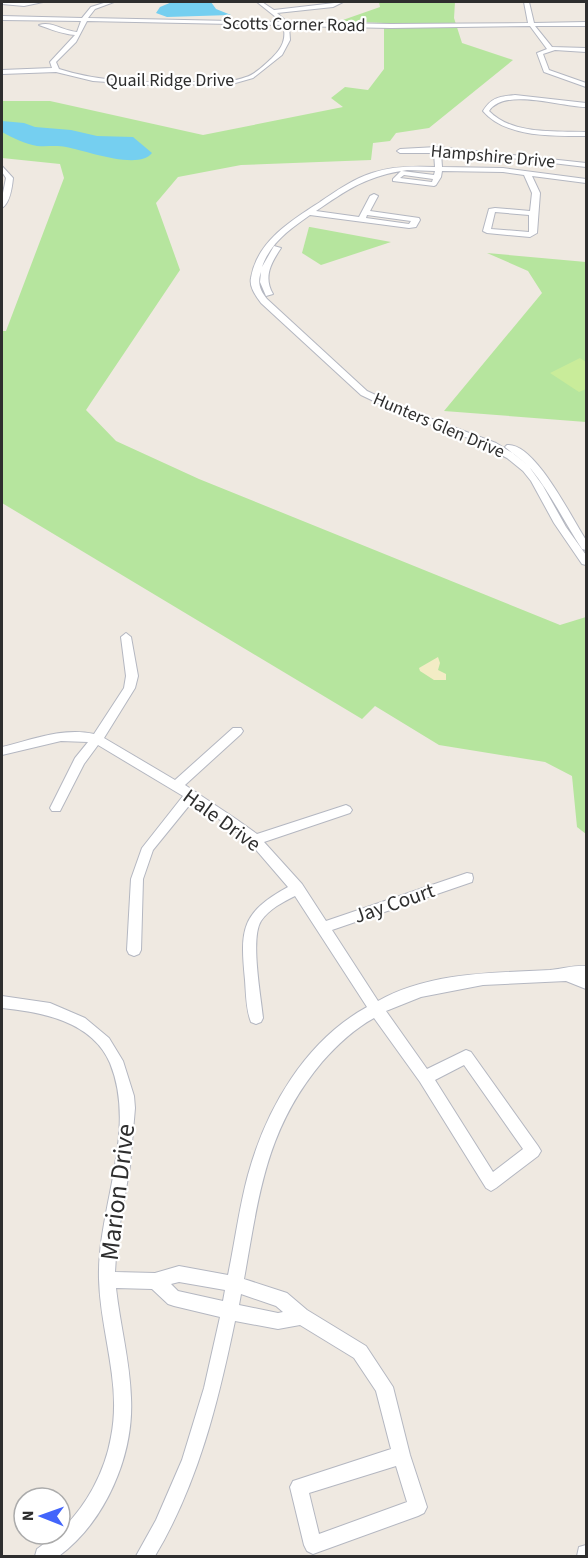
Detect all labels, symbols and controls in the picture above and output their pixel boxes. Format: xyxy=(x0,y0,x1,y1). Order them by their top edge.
street label: Scotts Corner Road xyxy=(222,11,366,38)
street label: Quail Ridge Drive xyxy=(106,68,234,93)
street label: Hampshire Drive xyxy=(430,139,556,174)
street label: Hunters Glen Drive xyxy=(369,386,508,464)
street label: Hale Drive xyxy=(177,781,267,859)
street label: Jay Court xyxy=(349,875,439,931)
street label: Marion Drive xyxy=(91,1122,144,1262)
north arrow xyxy=(12,1486,72,1546)
text: N xyxy=(17,1510,39,1521)

